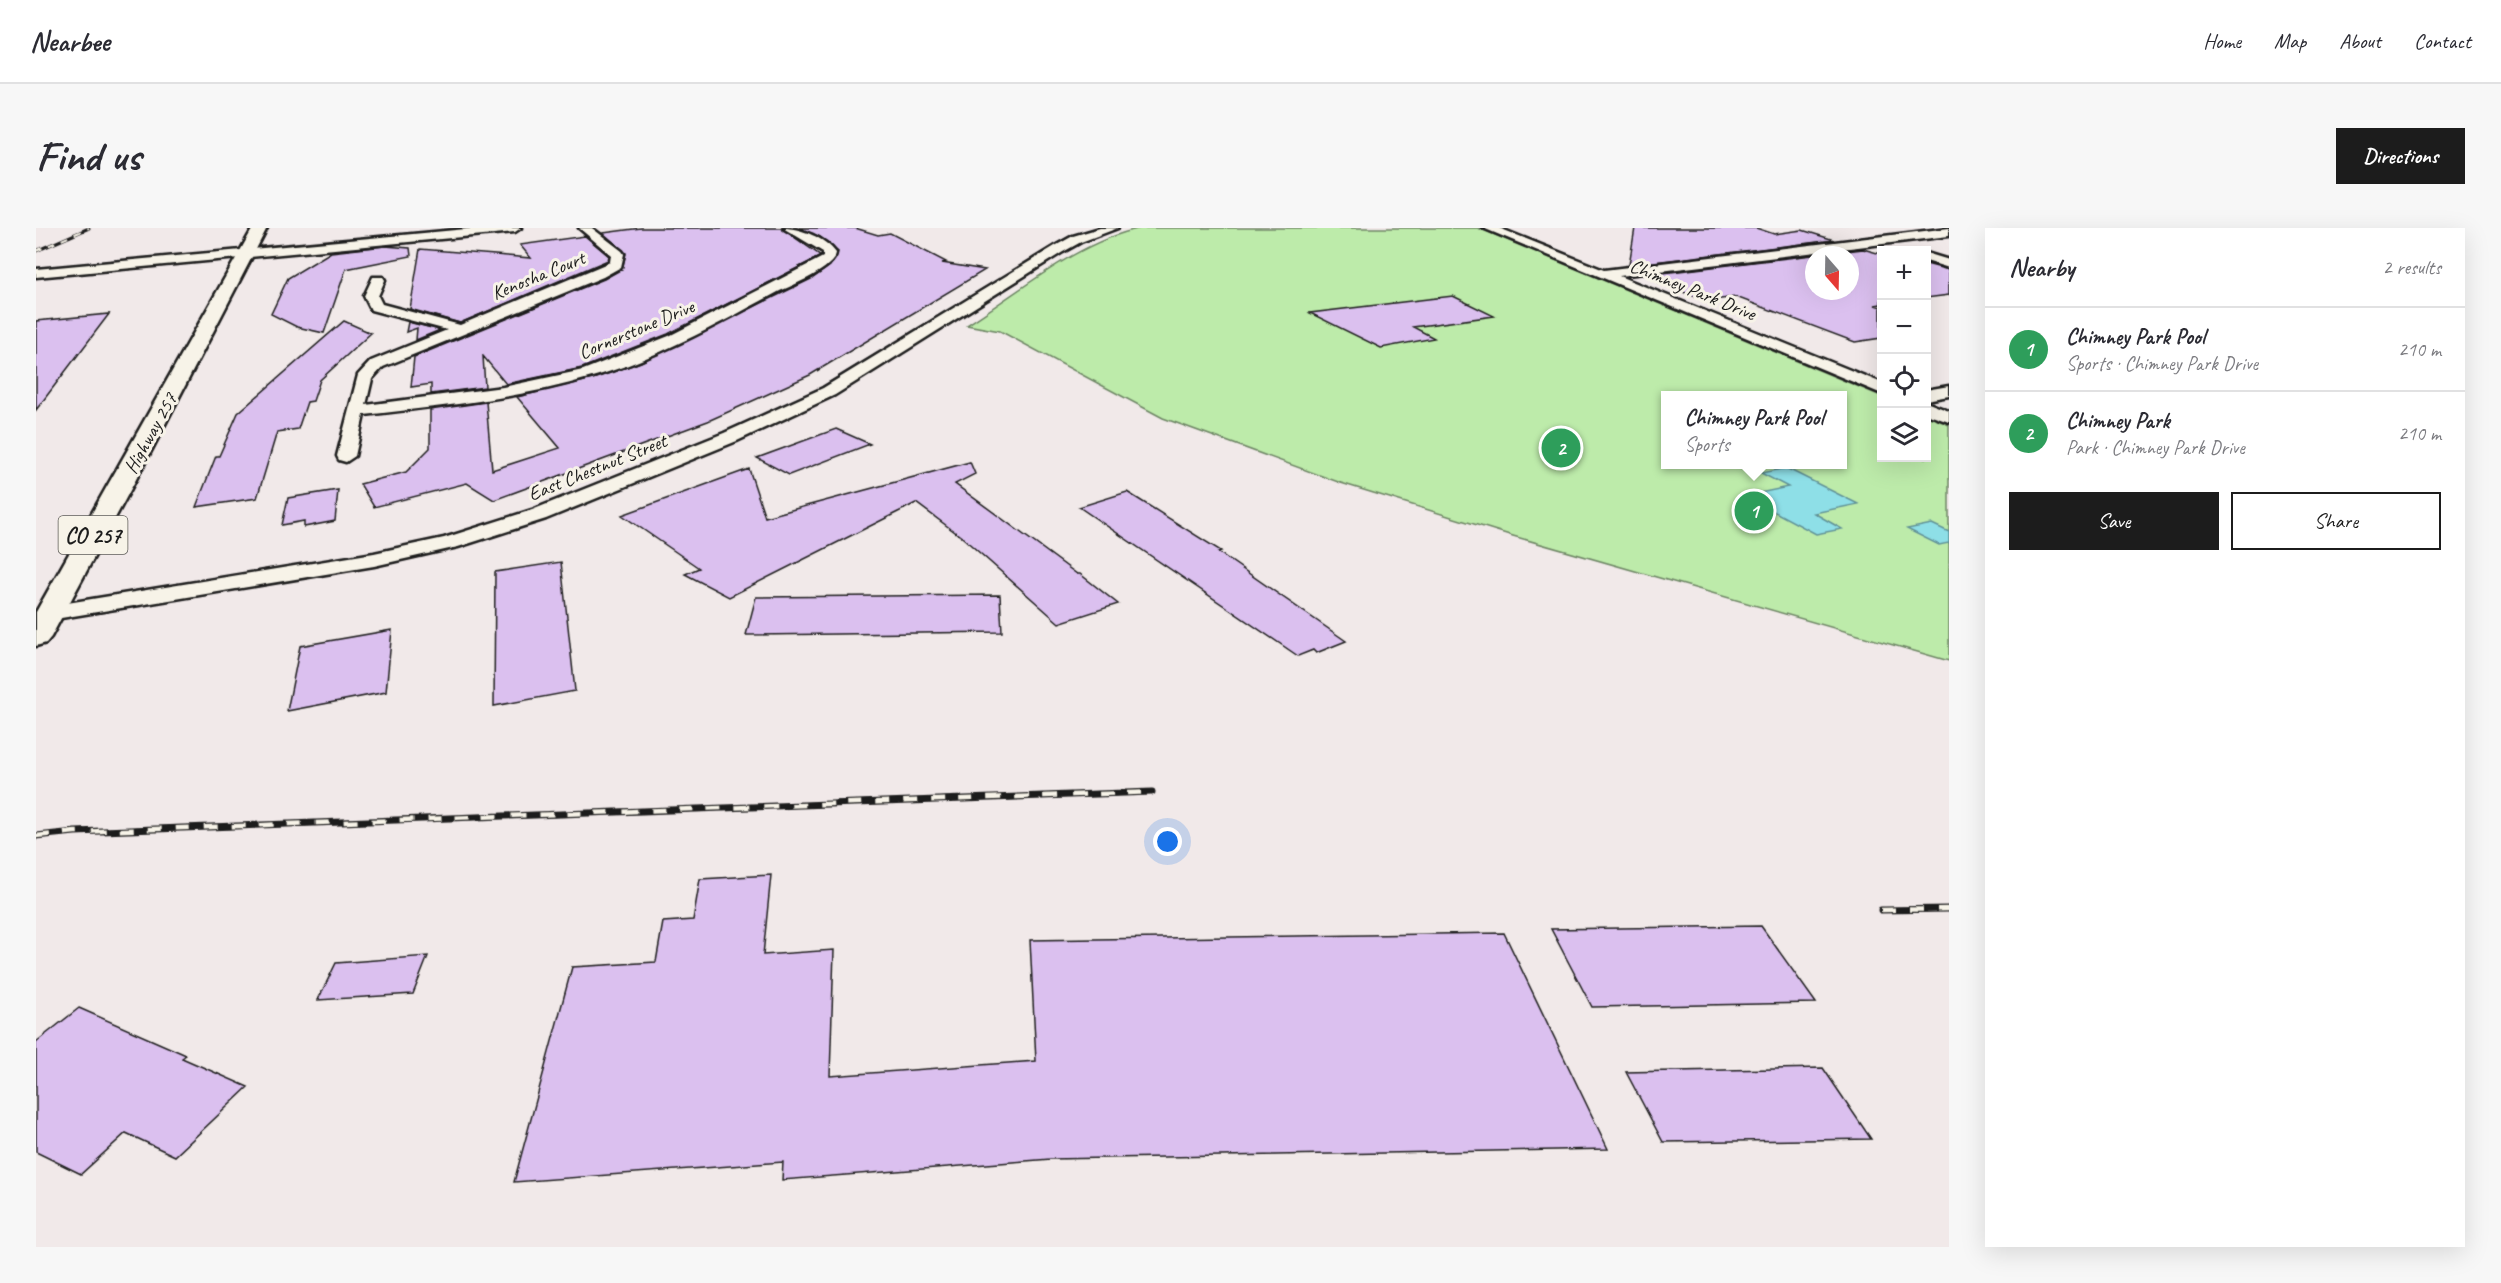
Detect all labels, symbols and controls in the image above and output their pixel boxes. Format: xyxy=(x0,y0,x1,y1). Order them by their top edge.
text: Nearbee xyxy=(30,24,110,59)
text: Home xyxy=(2203,28,2241,54)
text: Map xyxy=(2274,28,2306,54)
text: About xyxy=(2339,28,2381,54)
text: Contact xyxy=(2414,28,2471,54)
button: Directions xyxy=(2336,128,2465,184)
text: Find us xyxy=(36,130,141,183)
street label: Kenosha Court xyxy=(488,245,591,305)
north arrow xyxy=(1805,246,1859,300)
map controls xyxy=(1877,246,1931,462)
button: + xyxy=(1877,246,1931,300)
text: Nearby xyxy=(2009,251,2074,284)
street label: Chimney Park Drive xyxy=(1626,253,1761,327)
text: 2 results xyxy=(2382,255,2441,280)
street label: Cornerstone Drive xyxy=(575,293,699,365)
button: − xyxy=(1877,300,1931,354)
text: Chimney Park Pool xyxy=(2066,323,2205,351)
text: 1 xyxy=(2024,337,2033,362)
text: 210 m xyxy=(2398,337,2441,362)
text: Sports · Chimney Park Drive xyxy=(2066,351,2258,376)
button: locate xyxy=(1877,354,1931,408)
street label: Highway 257 xyxy=(118,388,183,478)
popup xyxy=(1661,391,1847,469)
text: Chimney Park Pool xyxy=(1685,404,1823,432)
text: Chimney Park xyxy=(2066,407,2170,435)
button: layers xyxy=(1877,408,1931,462)
text: 2 xyxy=(2024,421,2033,446)
text: 210 m xyxy=(2398,421,2441,446)
pin: 2 xyxy=(1542,426,1580,470)
street label: East Chestnut Street xyxy=(524,427,672,507)
text: Sports xyxy=(1685,432,1730,457)
text: Park · Chimney Park Drive xyxy=(2066,435,2245,460)
pin: 1 xyxy=(1734,488,1774,534)
button: Save xyxy=(2009,492,2219,550)
button: Share xyxy=(2231,492,2441,550)
road number: CO 257 xyxy=(58,516,128,554)
your location xyxy=(1153,827,1182,856)

